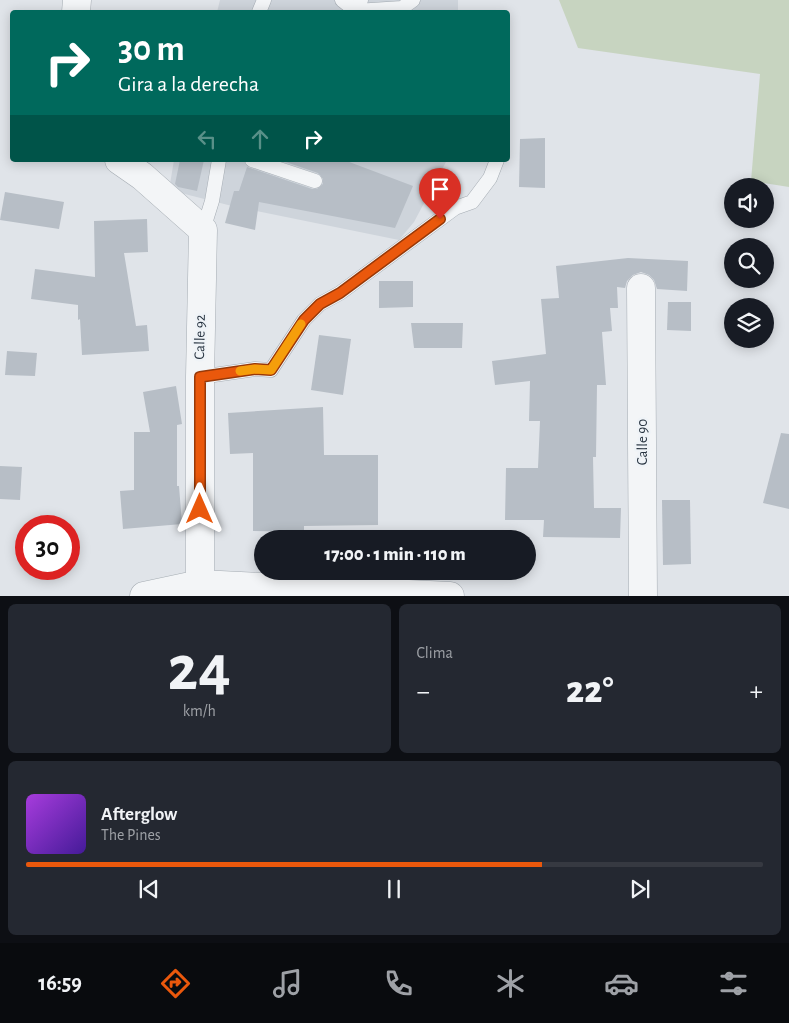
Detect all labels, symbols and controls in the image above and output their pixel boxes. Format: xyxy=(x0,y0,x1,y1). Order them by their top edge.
icon: right xyxy=(35,30,100,95)
text: 30 m xyxy=(118,32,185,67)
text: Gira a la derecha xyxy=(118,73,259,95)
icon: left xyxy=(193,125,221,153)
icon: ahead xyxy=(246,125,274,153)
icon: right xyxy=(299,125,327,153)
pin xyxy=(419,168,461,219)
icon: arrive xyxy=(426,175,454,203)
map controls xyxy=(724,178,774,348)
button: sound xyxy=(724,178,774,228)
button: search xyxy=(724,238,774,288)
button: layers xyxy=(724,298,774,348)
street label: Calle 92 xyxy=(192,314,208,360)
street label: Calle 90 xyxy=(635,419,650,465)
position arrow xyxy=(173,482,225,534)
speed limit sign: 30 xyxy=(15,515,80,580)
text: 17:00 · 1 min · 110 m xyxy=(324,545,466,564)
text: 24 xyxy=(168,637,231,702)
text: Clima xyxy=(417,645,453,661)
text: 22° xyxy=(566,672,614,710)
text: − xyxy=(417,678,430,706)
text: + xyxy=(750,678,763,706)
text: km/h xyxy=(183,703,216,719)
text: Afterglow xyxy=(101,805,177,824)
text: The Pines xyxy=(101,827,161,843)
icon: previous xyxy=(135,875,163,903)
icon: pause xyxy=(380,875,408,903)
icon: next xyxy=(626,875,654,903)
icon: directions xyxy=(158,966,193,1001)
icon: music xyxy=(270,966,305,1001)
icon: phone xyxy=(381,966,416,1001)
icon: climate xyxy=(493,966,528,1001)
icon: car xyxy=(604,966,639,1001)
icon: filters xyxy=(716,966,751,1001)
text: 16:59 xyxy=(38,972,82,994)

